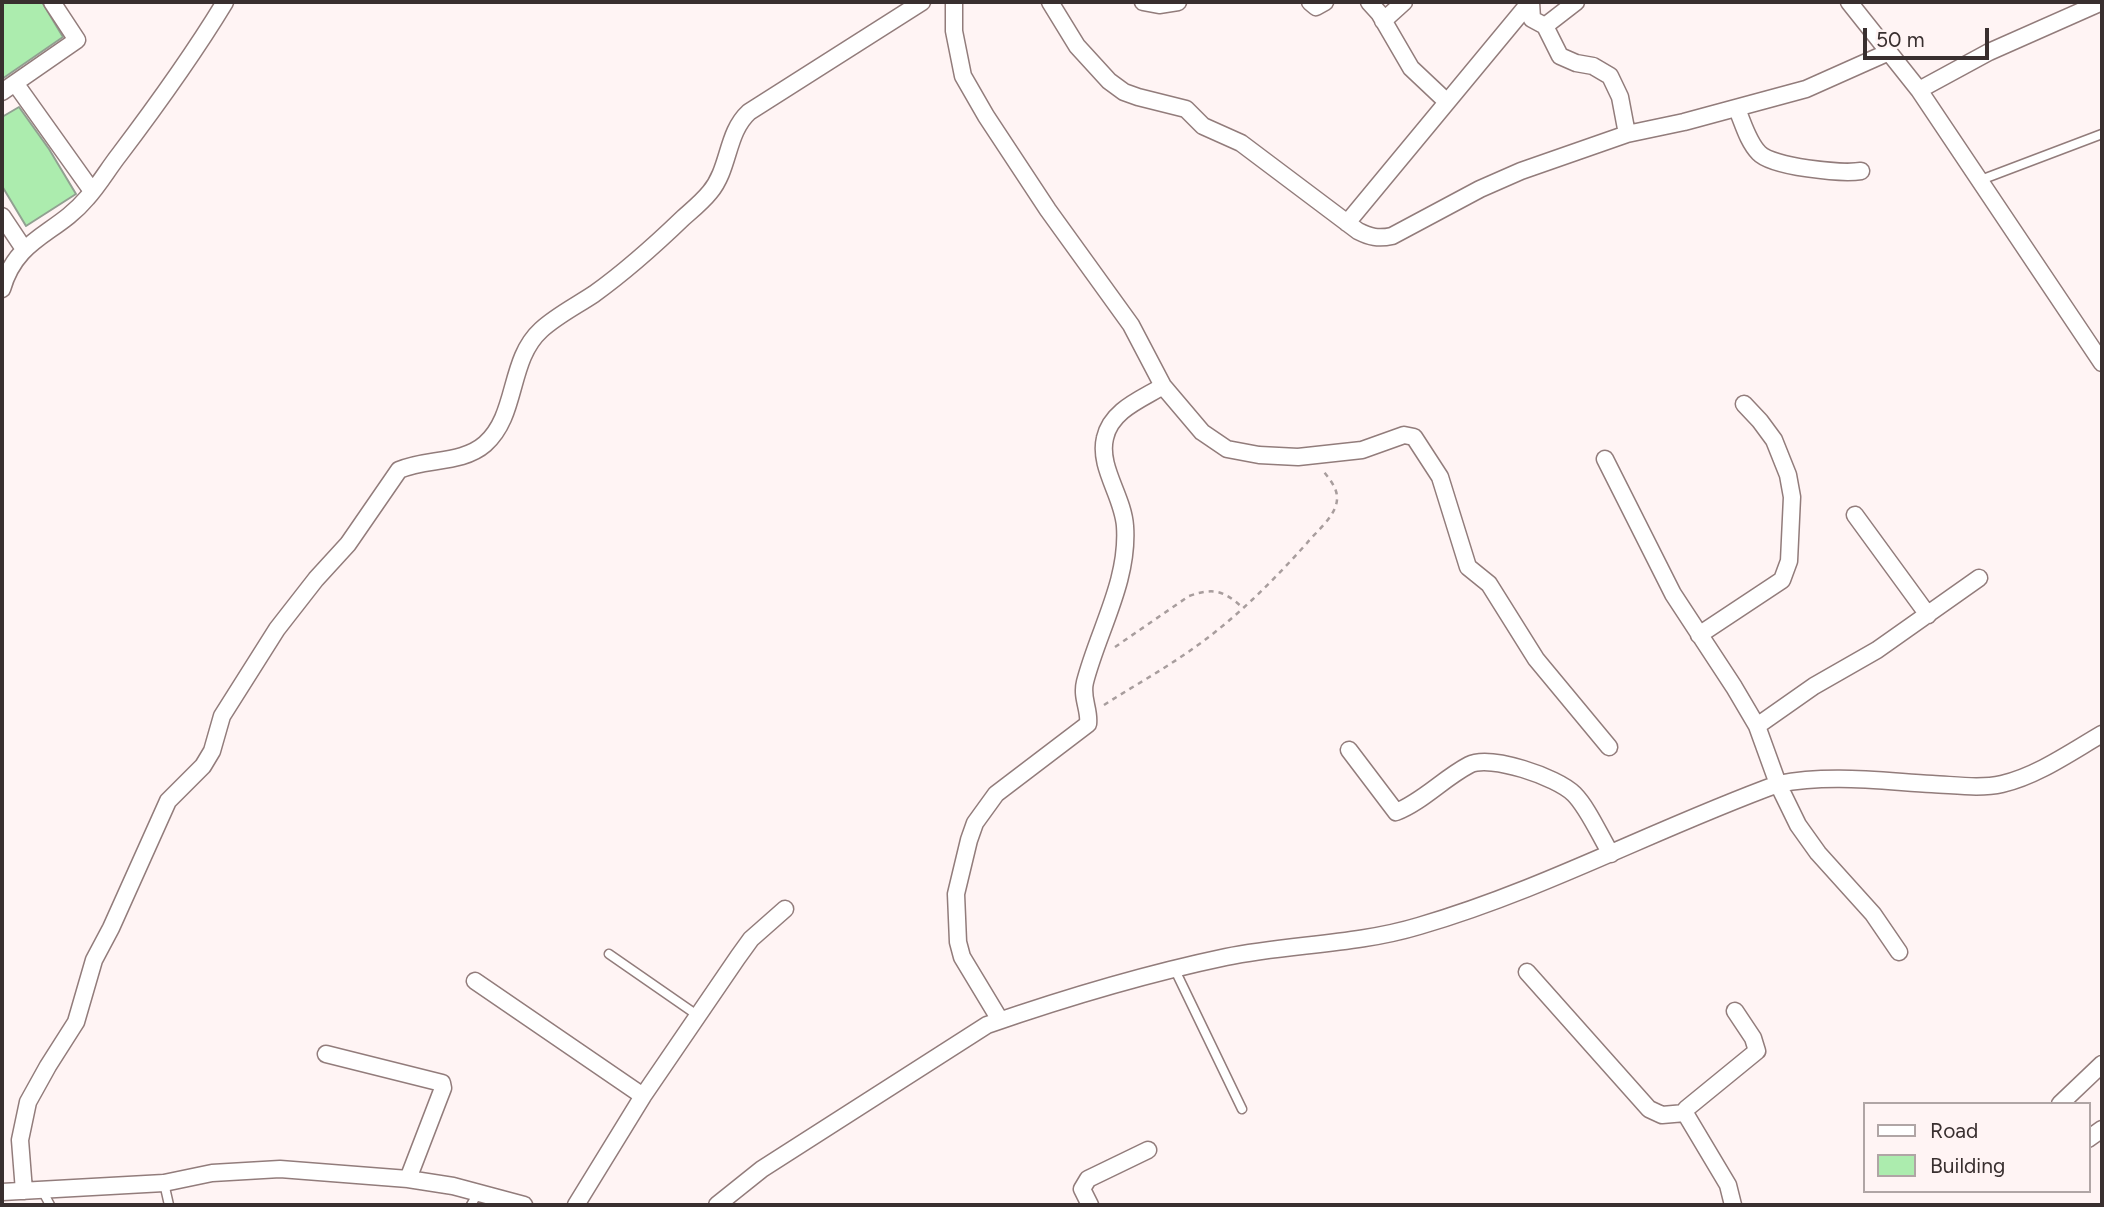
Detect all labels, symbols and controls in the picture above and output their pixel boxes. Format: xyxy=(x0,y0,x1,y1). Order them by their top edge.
scale bar xyxy=(1866,14,1992,58)
text: 50 m xyxy=(1876,27,1925,52)
legend xyxy=(1862,1102,2090,1193)
text: Road xyxy=(1930,1118,1978,1143)
text: Building xyxy=(1930,1153,2005,1178)

